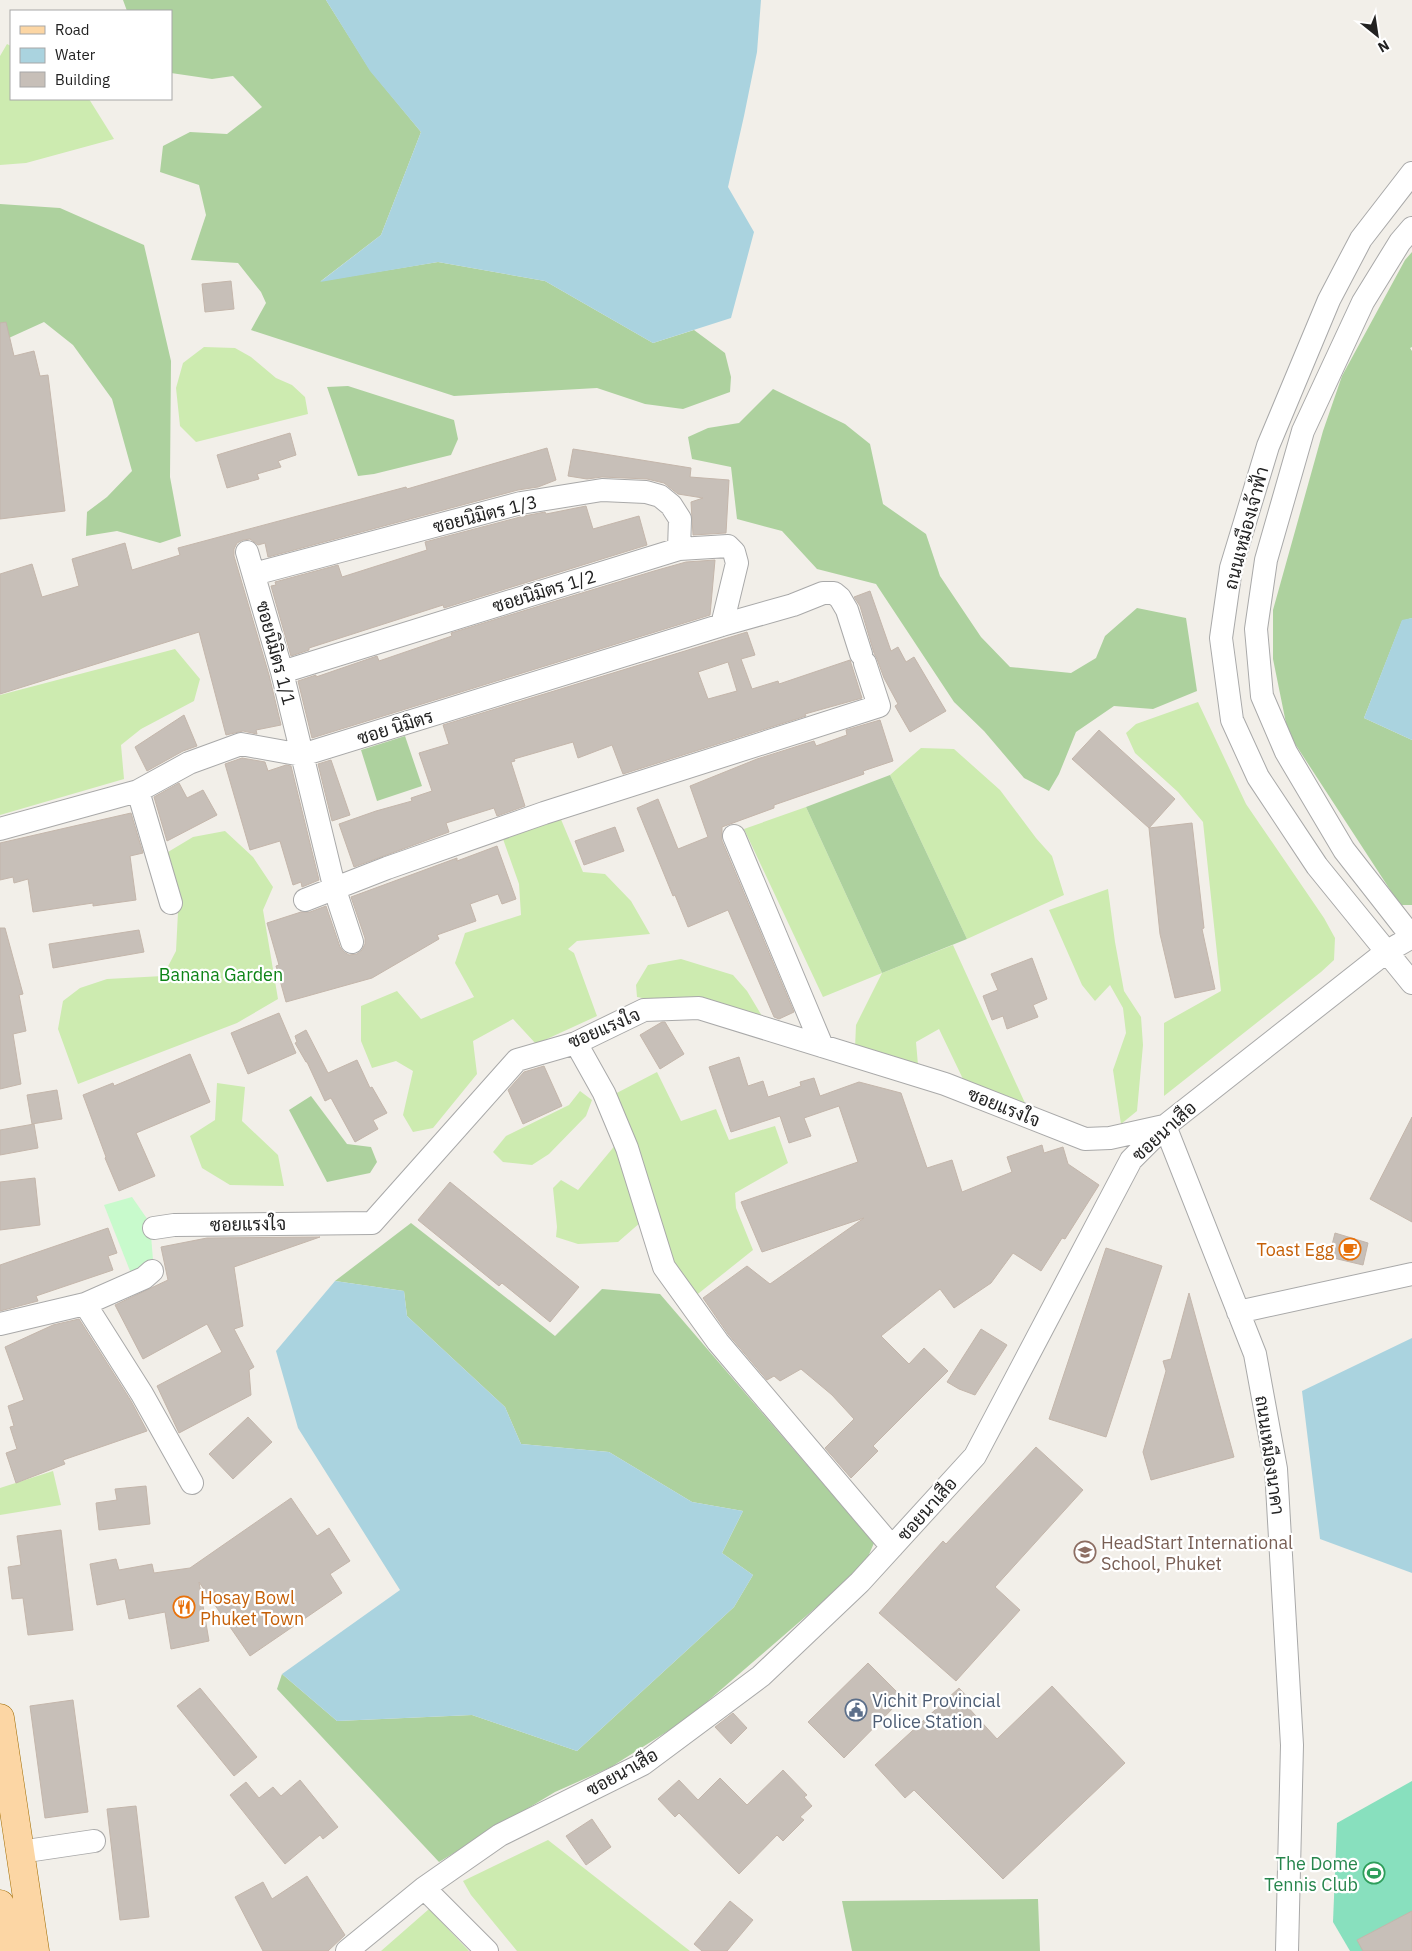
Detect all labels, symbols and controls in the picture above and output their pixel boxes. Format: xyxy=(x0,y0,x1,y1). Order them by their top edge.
legend xyxy=(10,10,172,100)
north arrow xyxy=(1352,10,1402,60)
text: Road xyxy=(55,20,90,39)
text: N xyxy=(1375,36,1392,57)
text: Water xyxy=(55,45,96,64)
text: Building xyxy=(55,70,110,89)
street label: ถนนเหมืองเจ้าฟ้า xyxy=(1219,464,1273,592)
street label: ซอยนิมิตร 1/3 xyxy=(430,490,540,538)
street label: ซอยนิมิตร 1/2 xyxy=(490,564,598,618)
street label: ซอยนิมิตร 1/1 xyxy=(251,598,301,708)
street label: ซอย นิมิตร xyxy=(354,704,436,749)
park label: Banana Garden xyxy=(159,963,283,986)
street label: ซอยแรงใจ xyxy=(564,1002,644,1053)
street label: ซอยแรงใจ xyxy=(964,1081,1044,1132)
street label: ซอยนาเสือ xyxy=(1127,1096,1201,1166)
street label: ซอยแรงใจ xyxy=(210,1211,286,1236)
cafe icon: Toast Egg xyxy=(1338,1237,1362,1261)
place label: Toast Egg xyxy=(1257,1238,1334,1261)
street label: ถนนเหมืองนาคา xyxy=(1250,1394,1290,1516)
street label: ซอยนาเสือ xyxy=(892,1472,962,1546)
place label: HeadStart International School, Phuket xyxy=(1101,1531,1293,1575)
school or university icon: HeadStart International School, Phuket xyxy=(1073,1540,1097,1564)
place label: Hosay Bowl Phuket Town xyxy=(200,1586,304,1630)
restaurant icon: Hosay Bowl Phuket Town xyxy=(172,1595,196,1619)
place label: Vichit Provincial Police Station xyxy=(872,1689,1001,1733)
public building icon: Vichit Provincial Police Station xyxy=(844,1698,868,1722)
street label: ซอยนาเสือ xyxy=(582,1743,662,1801)
place label: The Dome Tennis Club xyxy=(1264,1852,1358,1896)
sports icon: The Dome Tennis Club xyxy=(1362,1861,1386,1885)

